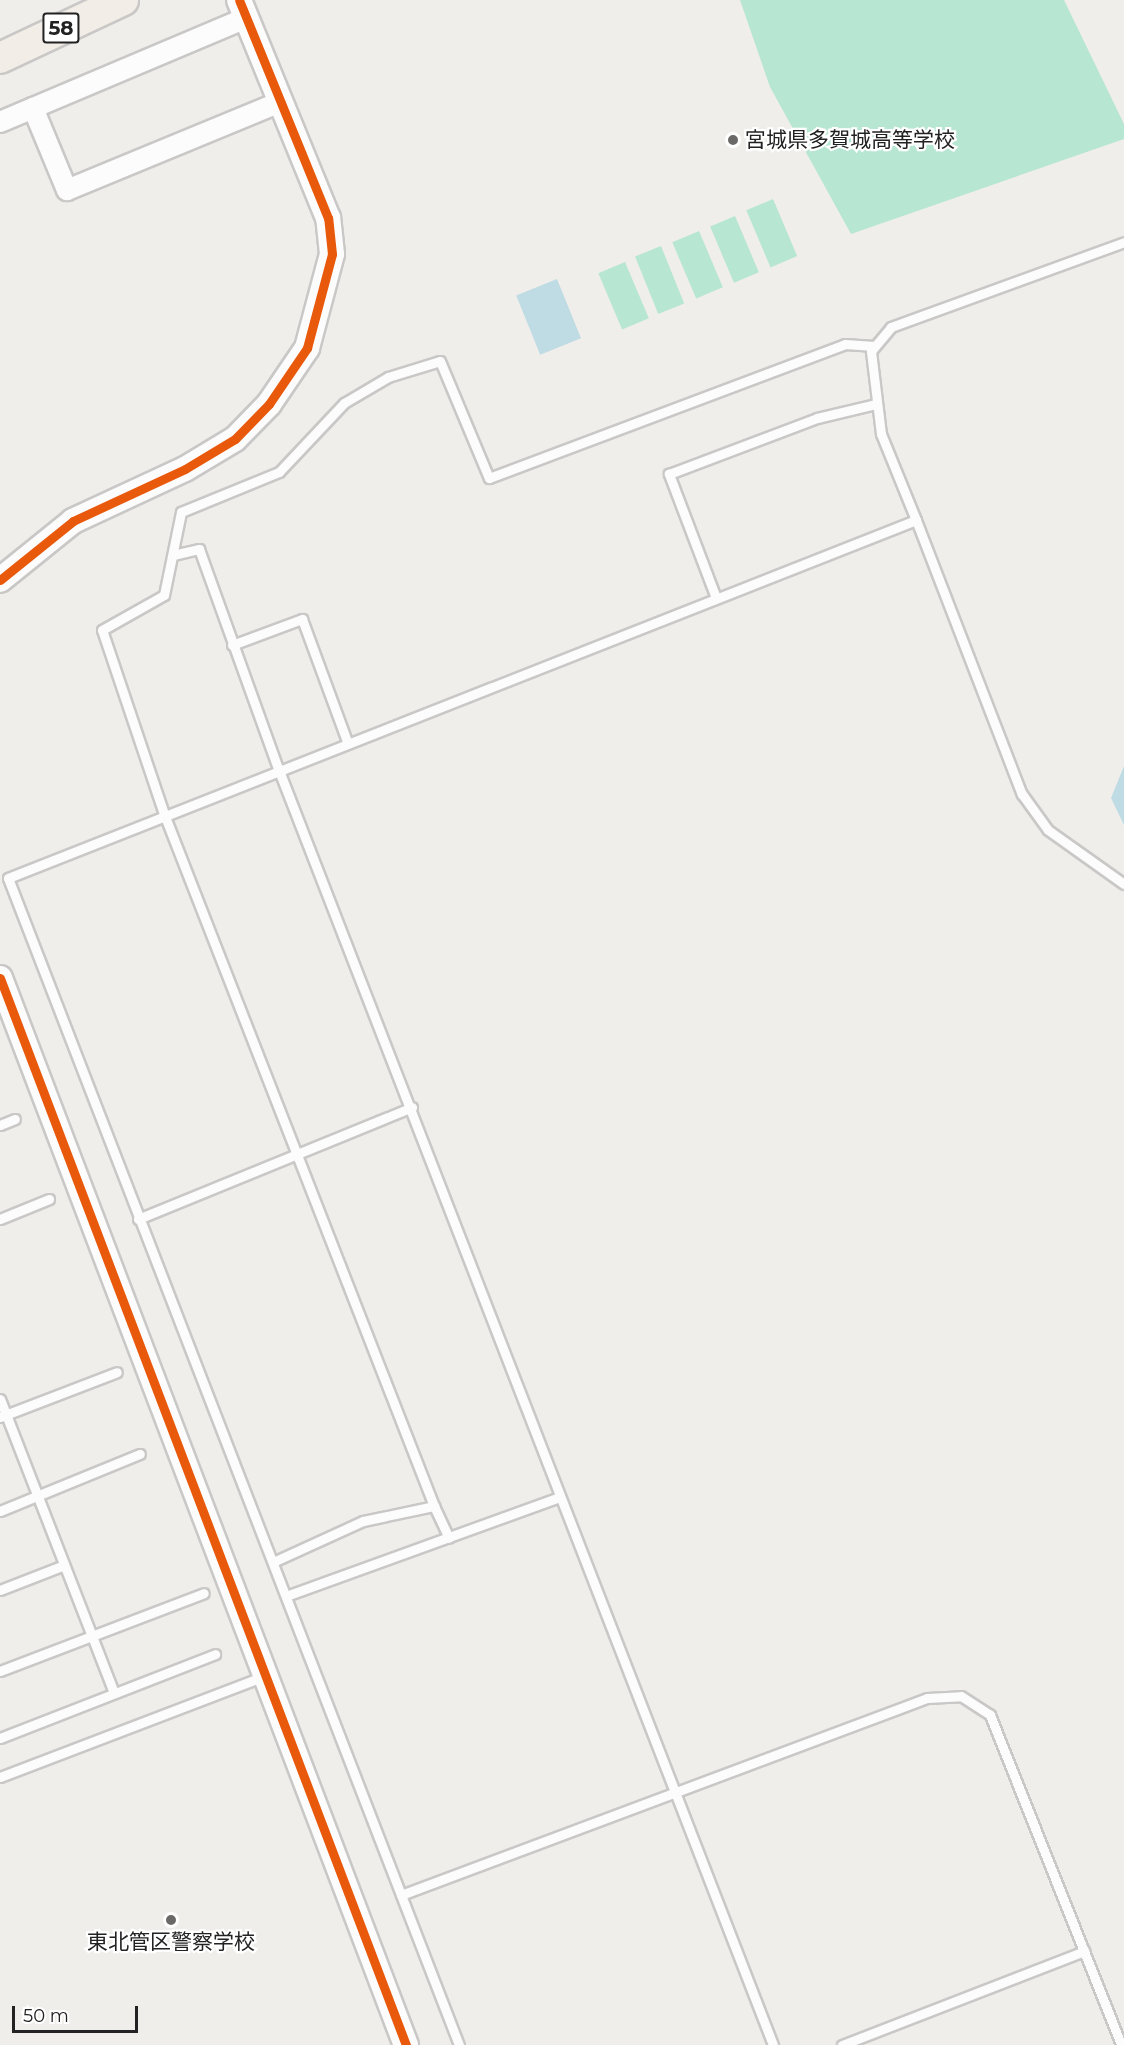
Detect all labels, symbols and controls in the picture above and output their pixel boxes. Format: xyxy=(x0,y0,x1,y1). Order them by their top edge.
road number: 58 xyxy=(42,11,80,45)
place label: 宮城県多賀城高等学校 xyxy=(745,127,955,153)
marker: 宮城県多賀城高等学校 xyxy=(726,133,740,147)
marker: 東北管区警察学校 xyxy=(164,1913,178,1927)
place label: 東北管区警察学校 xyxy=(87,1929,255,1955)
scale bar xyxy=(15,1994,141,2032)
text: 50 m xyxy=(23,2005,69,2027)

